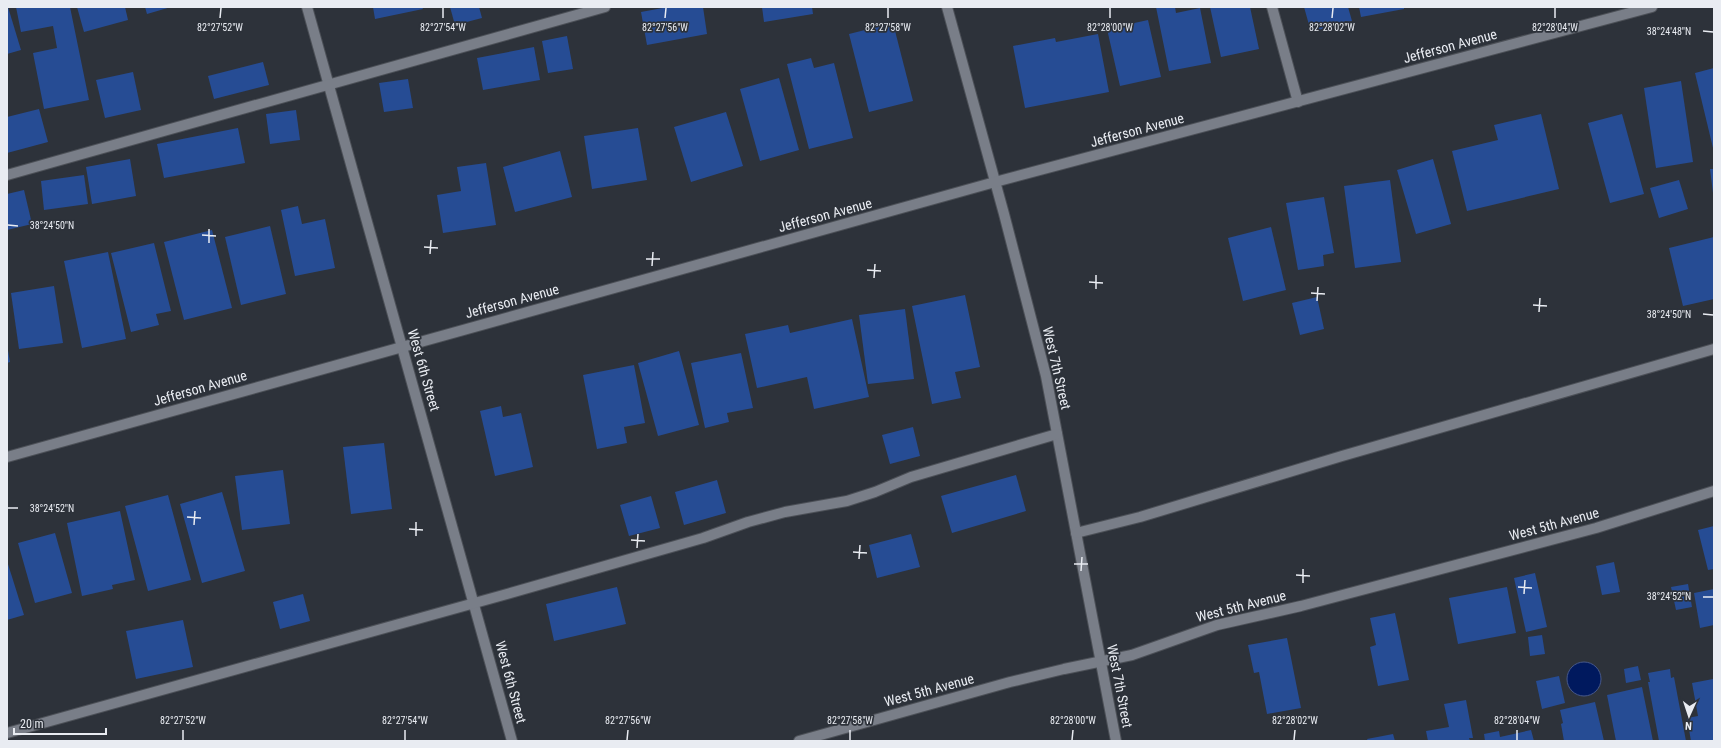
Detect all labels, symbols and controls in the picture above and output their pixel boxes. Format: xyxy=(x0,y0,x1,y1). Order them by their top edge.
text: 82°27'52"W xyxy=(197,22,243,33)
text: 82°27'54"W xyxy=(420,22,466,33)
text: 82°27'56"W xyxy=(642,22,688,33)
text: 82°27'58"W xyxy=(865,22,911,33)
text: 82°28'00"W xyxy=(1087,22,1133,33)
text: 82°28'02"W xyxy=(1309,22,1355,33)
text: 82°28'04"W xyxy=(1532,22,1578,33)
street label: Jefferson Avenue xyxy=(1401,26,1499,66)
text: 38°24'48"N xyxy=(1647,26,1691,37)
street label: Jefferson Avenue xyxy=(1088,110,1186,150)
street label: Jefferson Avenue xyxy=(776,195,874,235)
text: 38°24'50"N xyxy=(30,220,74,231)
street label: Jefferson Avenue xyxy=(463,281,561,321)
text: 38°24'50"N xyxy=(1647,309,1691,320)
street label: West 7th Street xyxy=(1040,325,1074,411)
street label: West 6th Street xyxy=(405,327,443,413)
street label: Jefferson Avenue xyxy=(151,367,249,409)
text: 38°24'52"N xyxy=(30,503,74,514)
street label: West 5th Avenue xyxy=(1507,504,1601,544)
street label: West 5th Avenue xyxy=(1194,587,1288,625)
text: 38°24'52"N xyxy=(1647,591,1691,602)
street label: West 6th Street xyxy=(492,639,530,725)
street label: West 7th Street xyxy=(1104,643,1136,729)
street label: West 5th Avenue xyxy=(882,670,976,710)
north arrow xyxy=(1669,696,1709,736)
scale bar xyxy=(14,710,106,736)
text: 82°27'52"W xyxy=(160,715,206,726)
text: 82°27'54"W xyxy=(382,715,428,726)
text: 82°27'56"W xyxy=(605,715,651,726)
text: 82°27'58"W xyxy=(827,715,873,726)
text: 82°28'00"W xyxy=(1050,715,1096,726)
text: 82°28'02"W xyxy=(1272,715,1318,726)
text: 82°28'04"W xyxy=(1494,715,1540,726)
text: 20 m xyxy=(20,717,44,731)
text: N xyxy=(1685,719,1692,732)

